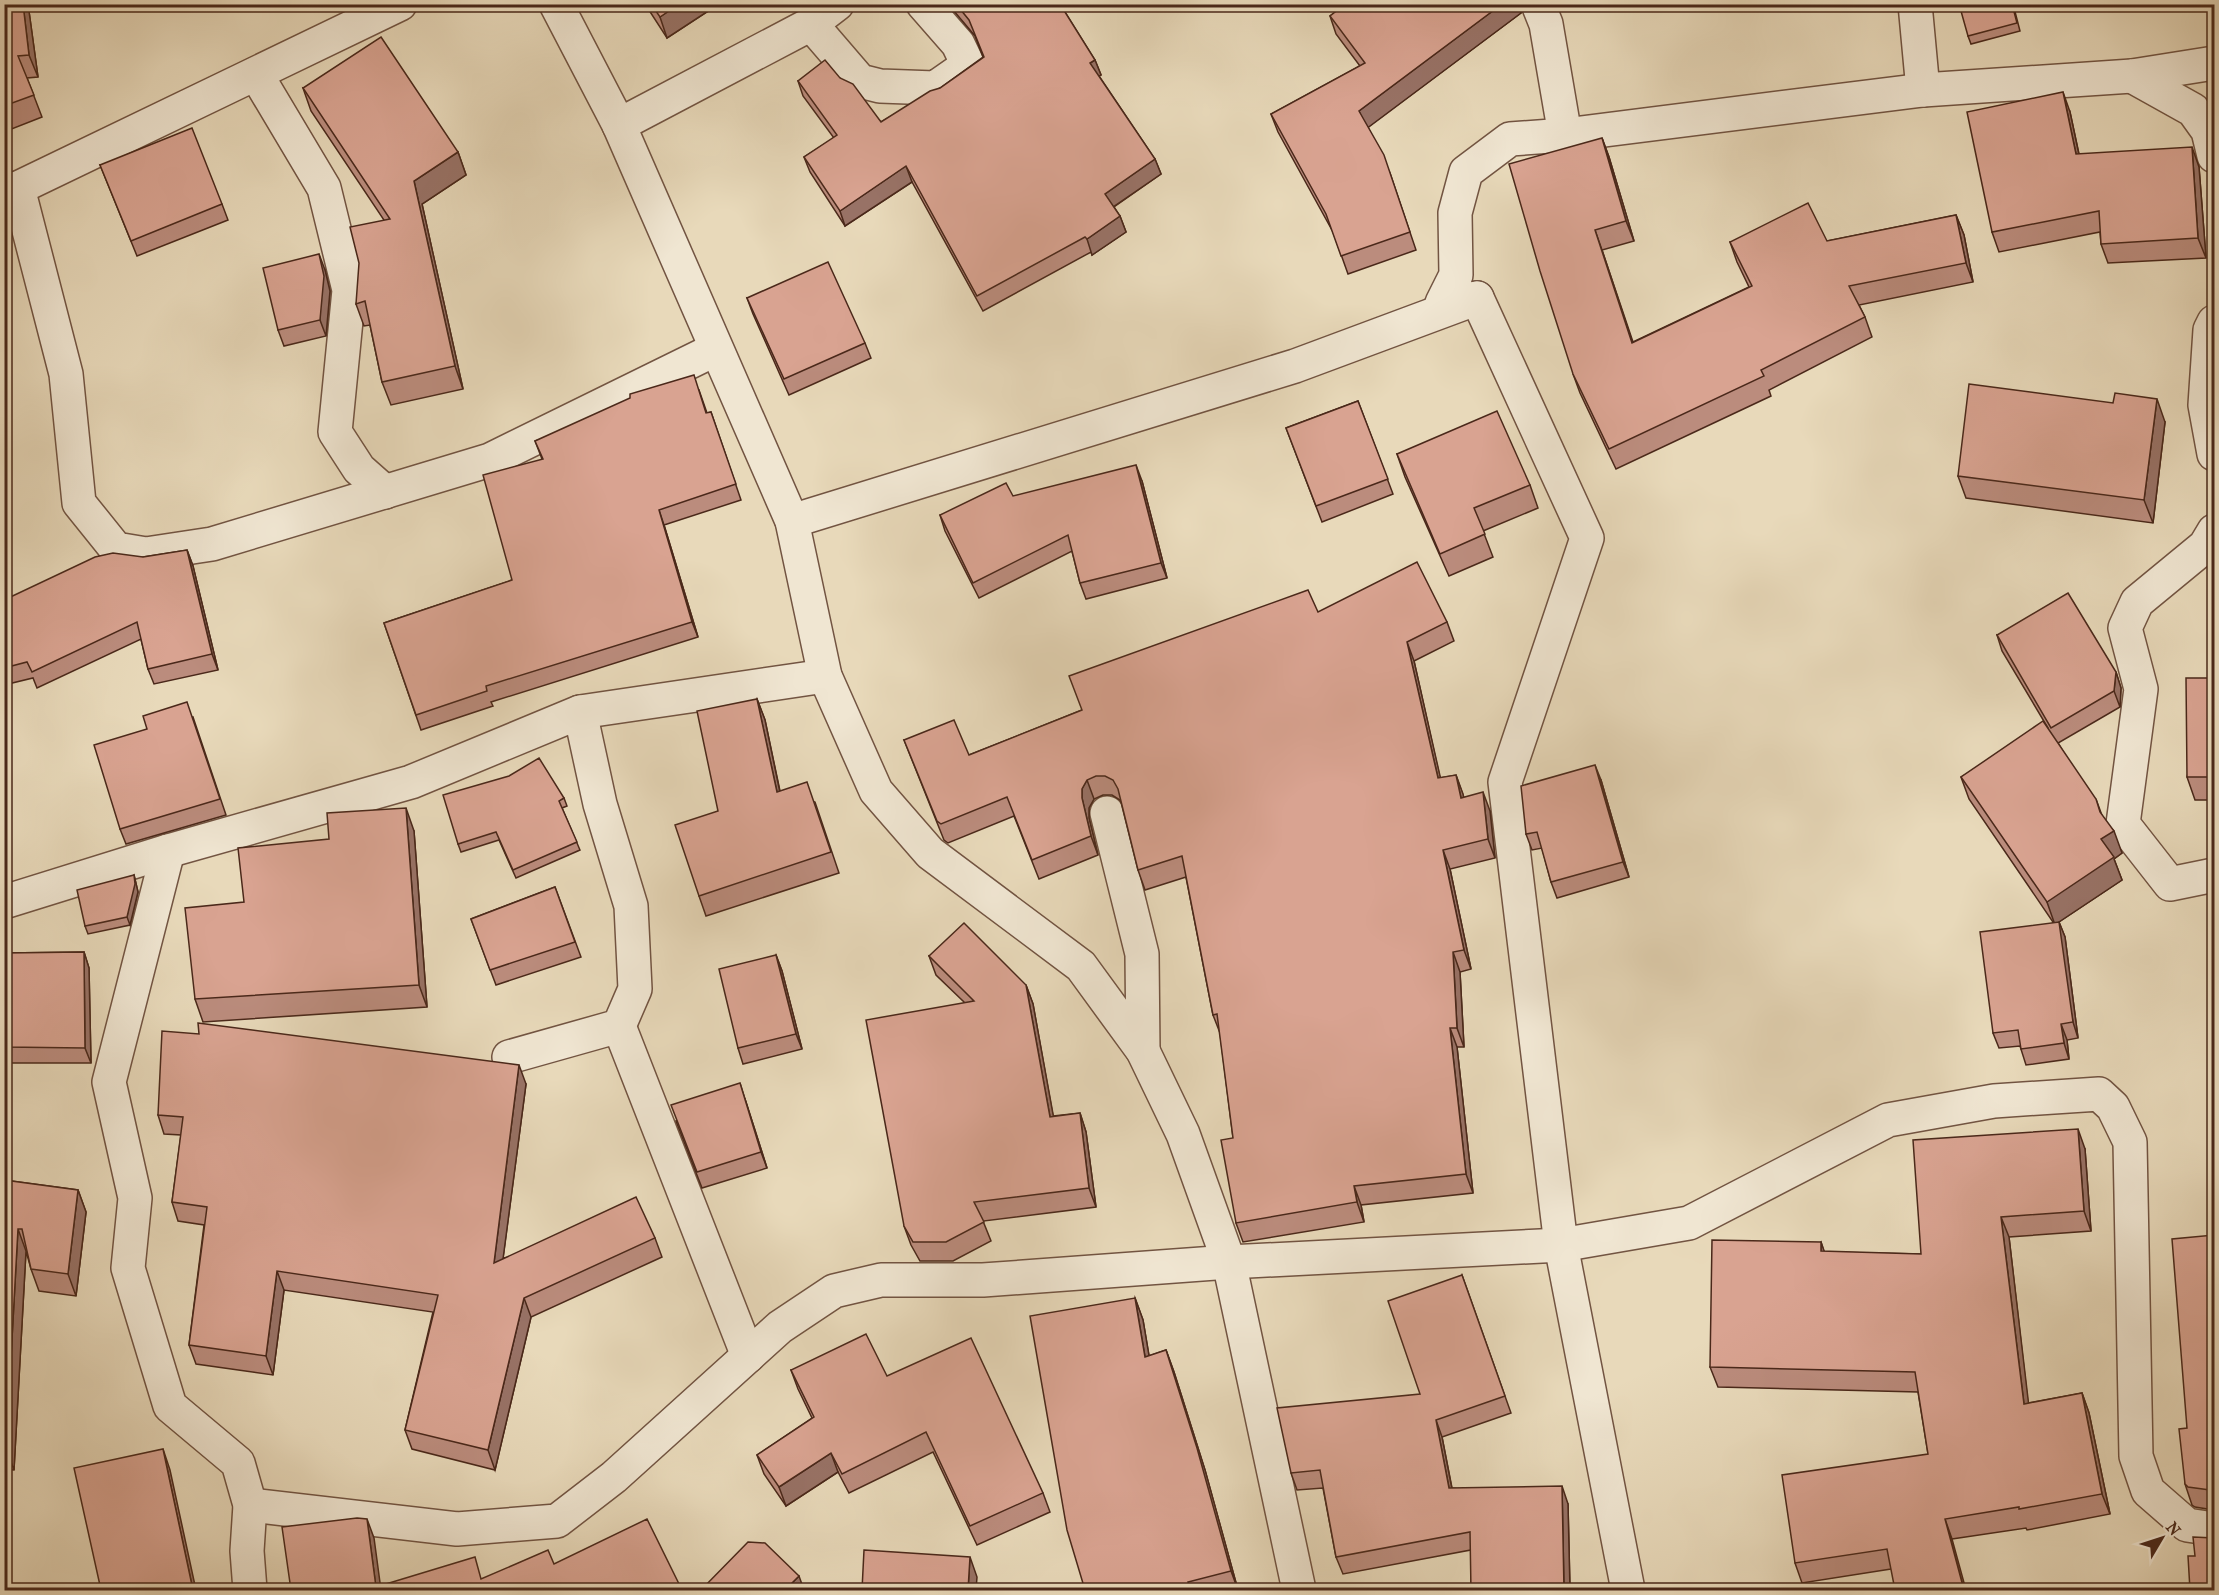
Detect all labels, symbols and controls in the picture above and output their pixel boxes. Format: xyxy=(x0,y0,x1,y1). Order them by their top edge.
north arrow xyxy=(2132,1508,2192,1568)
text: N xyxy=(2162,1518,2185,1540)

